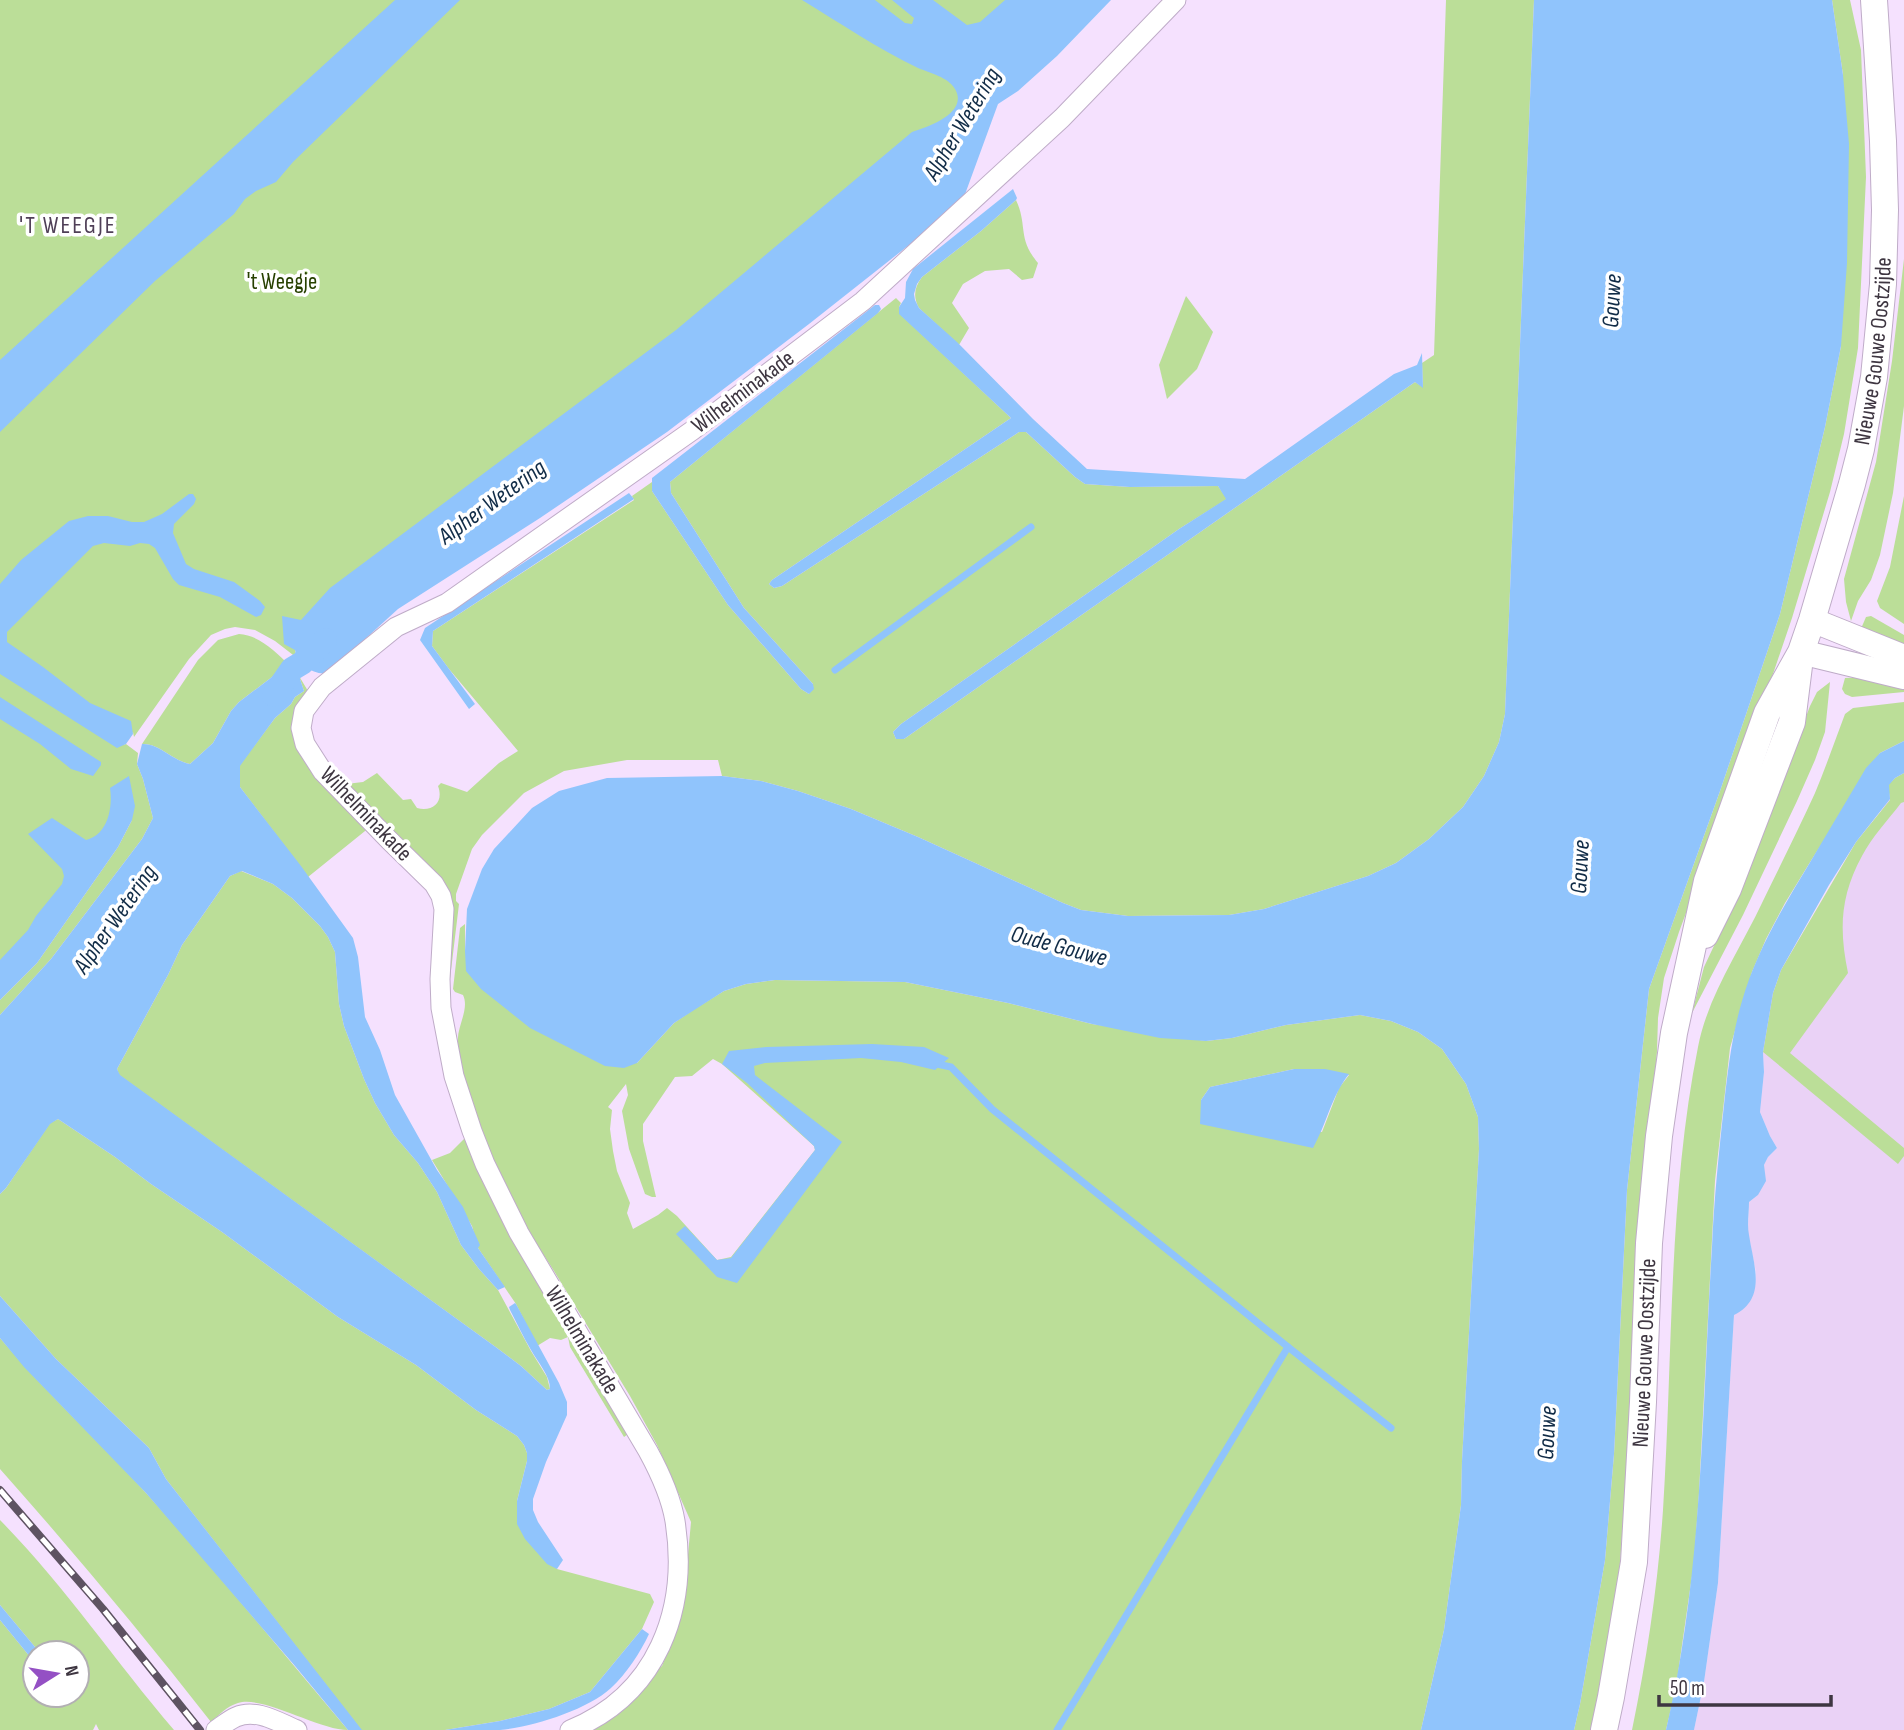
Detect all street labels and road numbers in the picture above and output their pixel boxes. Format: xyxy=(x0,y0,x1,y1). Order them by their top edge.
street label: Nieuwe Gouwe Oostzijde xyxy=(1848,257,1898,447)
street label: Wilhelminakade xyxy=(686,344,800,440)
street label: Wilhelminakade xyxy=(314,761,418,867)
street label: Nieuwe Gouwe Oostzijde xyxy=(1626,1258,1662,1448)
street label: Wilhelminakade xyxy=(539,1281,625,1399)

